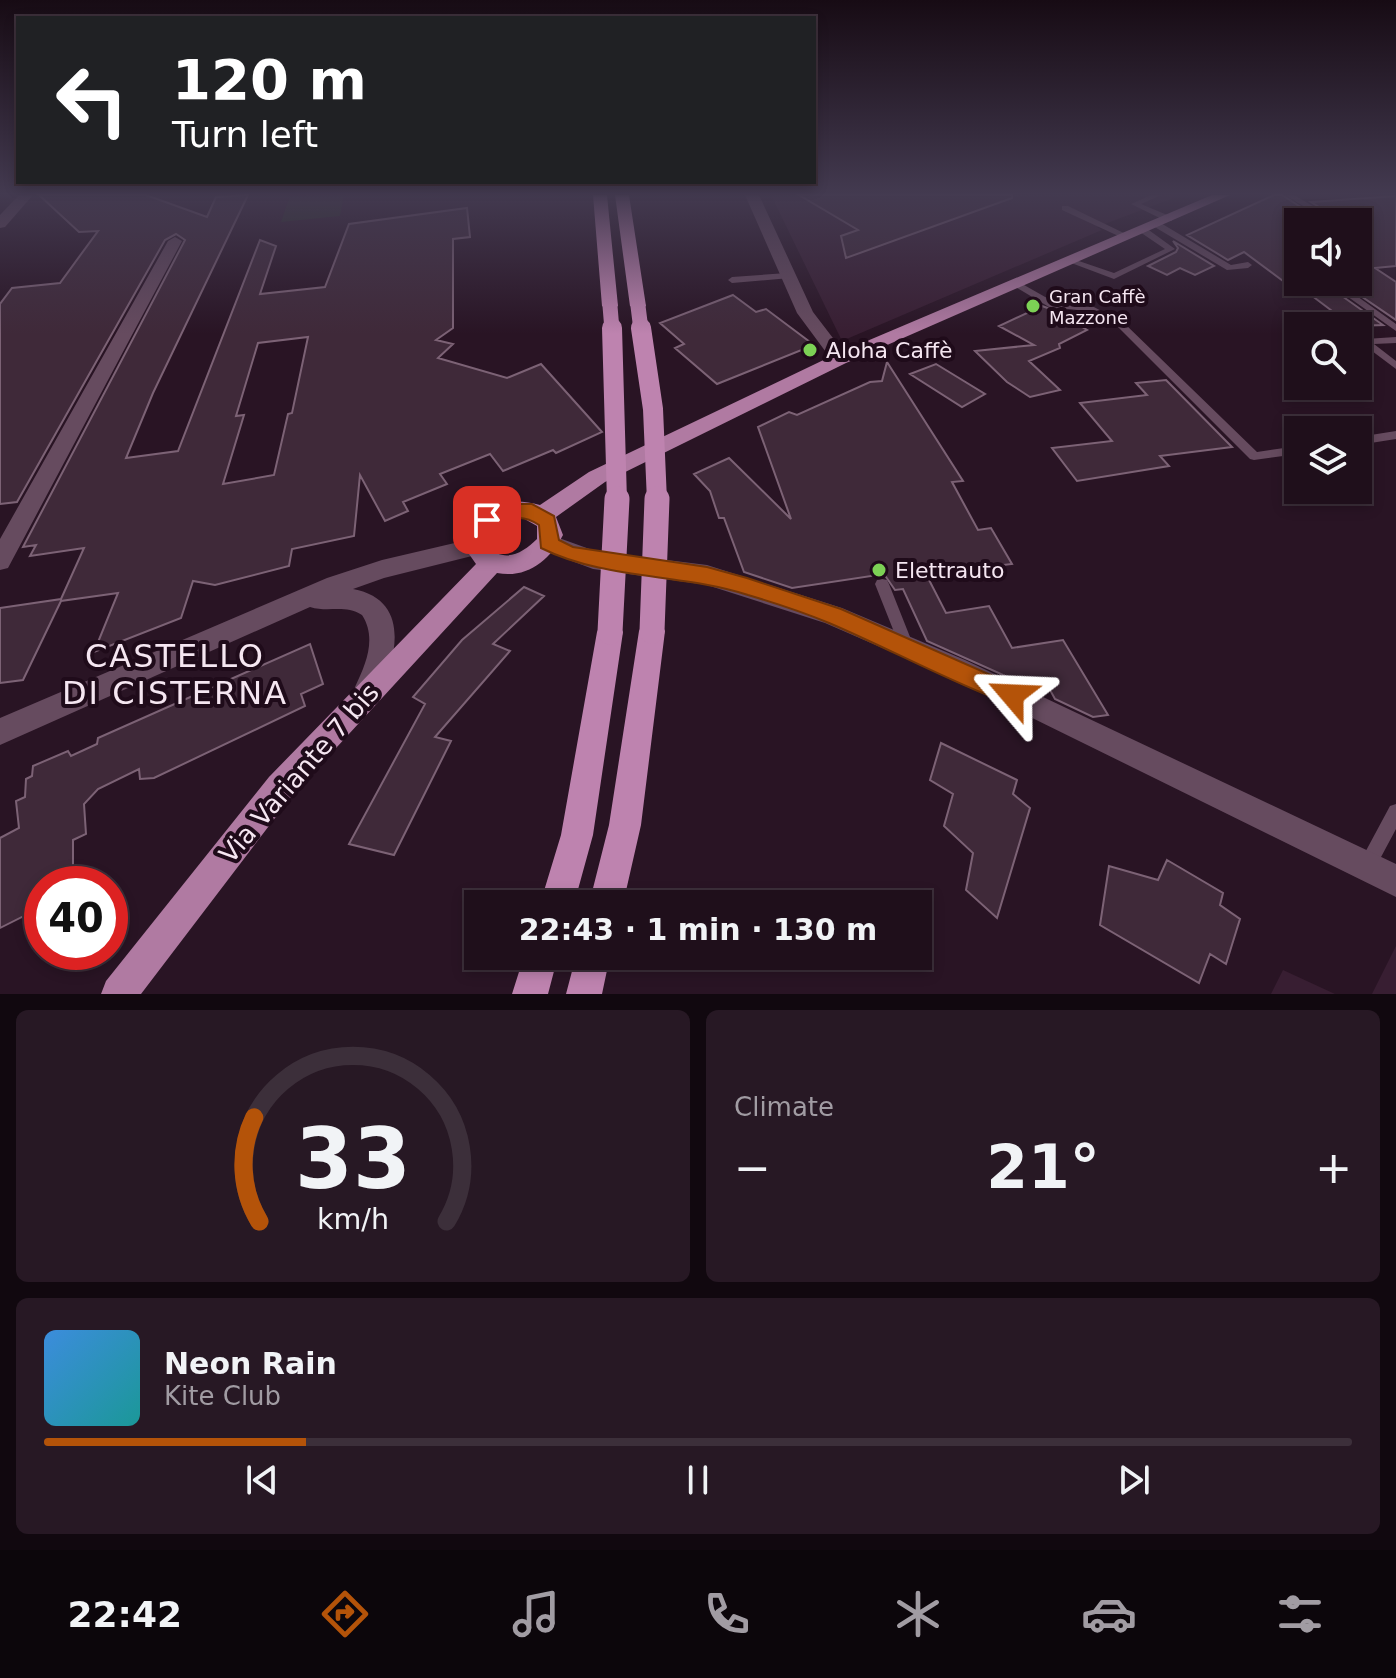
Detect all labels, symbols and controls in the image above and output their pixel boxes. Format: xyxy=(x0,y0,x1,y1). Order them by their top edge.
text: 120 m xyxy=(172,47,367,112)
icon: left xyxy=(40,48,144,152)
text: Turn left xyxy=(172,114,318,155)
map controls xyxy=(1284,208,1372,504)
button: sound xyxy=(1284,208,1372,296)
place label: Gran Caffè Mazzone xyxy=(1049,286,1146,328)
marker: Gran Caffè Mazzone xyxy=(1024,297,1042,315)
button: search xyxy=(1284,312,1372,400)
place label: Aloha Caffè xyxy=(826,338,953,363)
marker: Aloha Caffè xyxy=(801,341,819,359)
button: layers xyxy=(1284,416,1372,504)
pin xyxy=(453,486,521,554)
icon: arrive xyxy=(465,498,509,542)
place label: Elettrauto xyxy=(895,558,1004,583)
marker: Elettrauto xyxy=(870,561,888,579)
district label: CASTELLO DI CISTERNA xyxy=(62,637,288,712)
position arrow xyxy=(970,653,1054,737)
street label: Via Variante 7 bis xyxy=(213,677,385,869)
speed limit sign: 40 xyxy=(24,866,128,970)
text: 22:43 · 1 min · 130 m xyxy=(519,912,877,947)
text: Climate xyxy=(734,1092,834,1122)
text: 33 xyxy=(295,1111,411,1208)
text: 21° xyxy=(986,1132,1100,1202)
text: − xyxy=(734,1142,771,1193)
text: + xyxy=(1315,1142,1352,1193)
text: km/h xyxy=(317,1202,389,1236)
text: Neon Rain xyxy=(164,1346,337,1381)
text: Kite Club xyxy=(164,1381,281,1411)
icon: previous xyxy=(240,1458,284,1502)
icon: pause xyxy=(676,1458,720,1502)
icon: next xyxy=(1112,1458,1156,1502)
icon: directions xyxy=(317,1586,373,1642)
icon: music xyxy=(508,1586,564,1642)
icon: phone xyxy=(699,1586,755,1642)
icon: climate xyxy=(890,1586,946,1642)
icon: car xyxy=(1081,1586,1137,1642)
icon: filters xyxy=(1272,1586,1328,1642)
text: 22:42 xyxy=(68,1594,182,1635)

